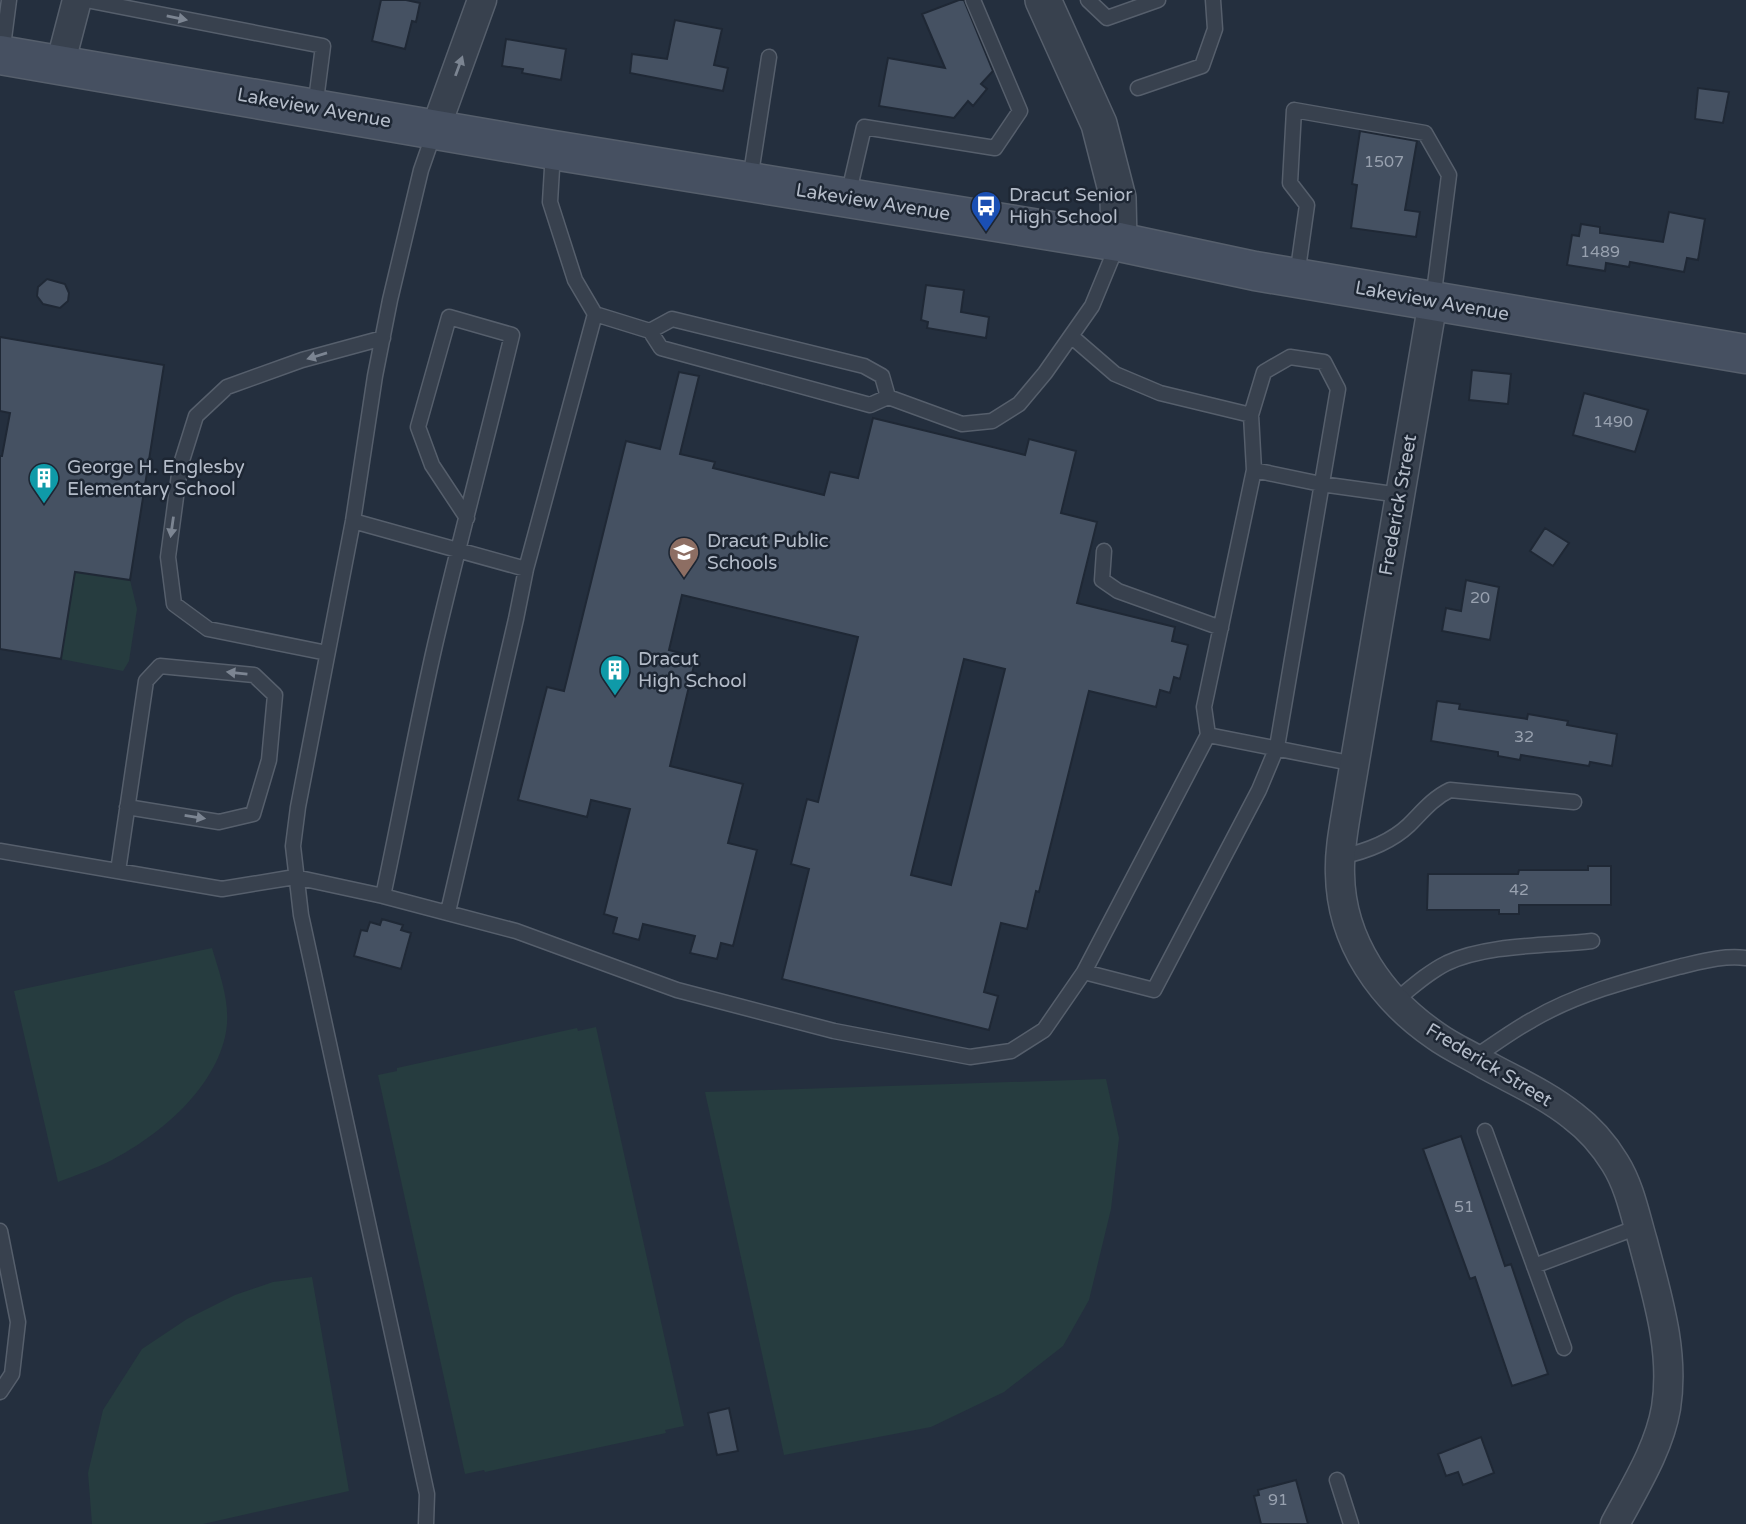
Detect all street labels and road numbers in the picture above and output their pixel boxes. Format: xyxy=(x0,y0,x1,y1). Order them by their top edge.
street label: Lakeview Avenue xyxy=(235,84,393,132)
street label: Lakeview Avenue xyxy=(794,179,952,225)
street label: Lakeview Avenue xyxy=(1353,277,1511,325)
street label: Frederick Street xyxy=(1375,433,1421,577)
street label: Frederick Street xyxy=(1422,1019,1556,1111)

